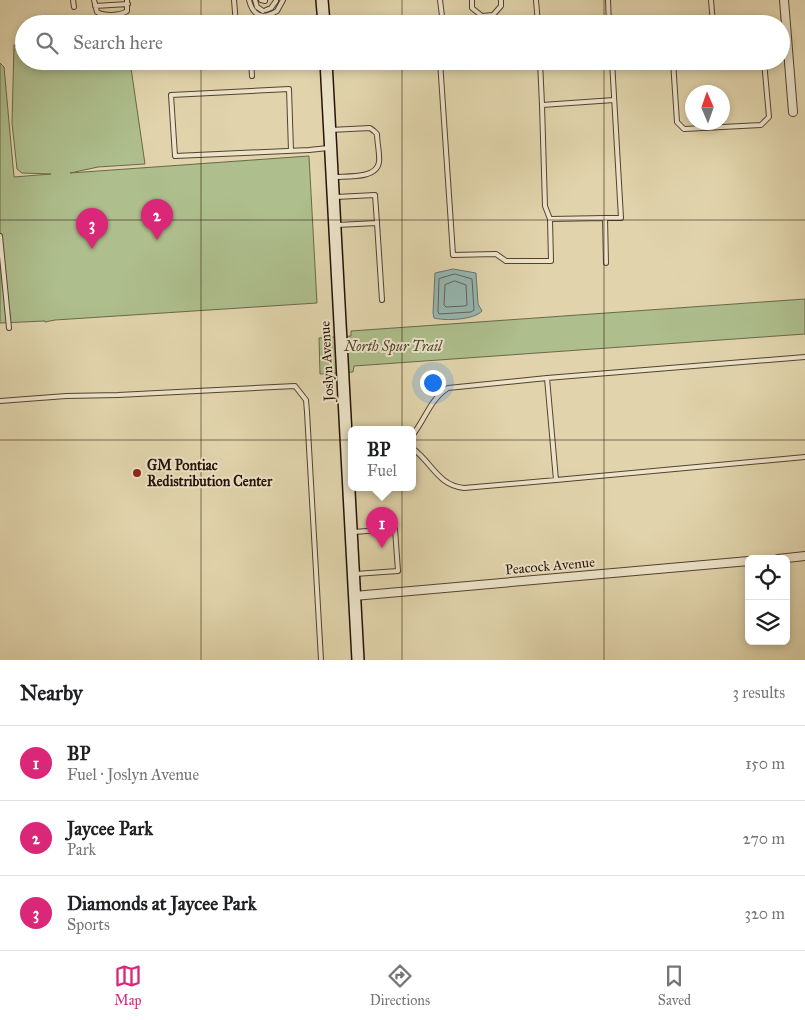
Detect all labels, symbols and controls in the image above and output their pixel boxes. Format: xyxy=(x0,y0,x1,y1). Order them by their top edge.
search box xyxy=(15,15,790,70)
icon: search xyxy=(33,29,61,57)
text: Search here xyxy=(73,31,163,54)
north arrow xyxy=(685,85,730,130)
pin: 2 xyxy=(141,199,173,240)
pin: 3 xyxy=(76,208,108,249)
street label: Joslyn Avenue xyxy=(316,320,339,404)
park label: North Spur Trail xyxy=(343,338,443,356)
your location xyxy=(420,370,446,396)
popup xyxy=(348,426,416,491)
text: BP xyxy=(367,438,390,461)
place label: GM Pontiac Redistribution Center xyxy=(147,457,273,490)
text: Fuel xyxy=(367,461,397,480)
marker: GM Pontiac Redistribution Center xyxy=(131,467,143,479)
pin: 1 xyxy=(366,507,398,548)
street label: Peacock Avenue xyxy=(504,554,596,578)
map controls xyxy=(745,555,790,645)
button: locate xyxy=(745,555,790,600)
button: layers xyxy=(745,600,790,645)
text: Nearby xyxy=(20,680,83,706)
text: 3 results xyxy=(732,683,785,702)
text: BP xyxy=(67,742,90,765)
text: 1 xyxy=(33,754,39,773)
text: 150 m xyxy=(745,754,785,773)
text: Fuel · Joslyn Avenue xyxy=(67,765,199,784)
text: Jaycee Park xyxy=(67,817,153,840)
text: 2 xyxy=(32,829,40,848)
text: 270 m xyxy=(743,829,785,848)
text: Park xyxy=(67,840,96,859)
text: Diamonds at Jaycee Park xyxy=(67,892,257,915)
text: 3 xyxy=(33,904,39,923)
text: 320 m xyxy=(745,904,785,923)
text: Sports xyxy=(67,915,110,934)
tab: Map xyxy=(114,962,142,1009)
tab: Directions xyxy=(370,962,430,1009)
tab: Saved xyxy=(658,962,691,1009)

